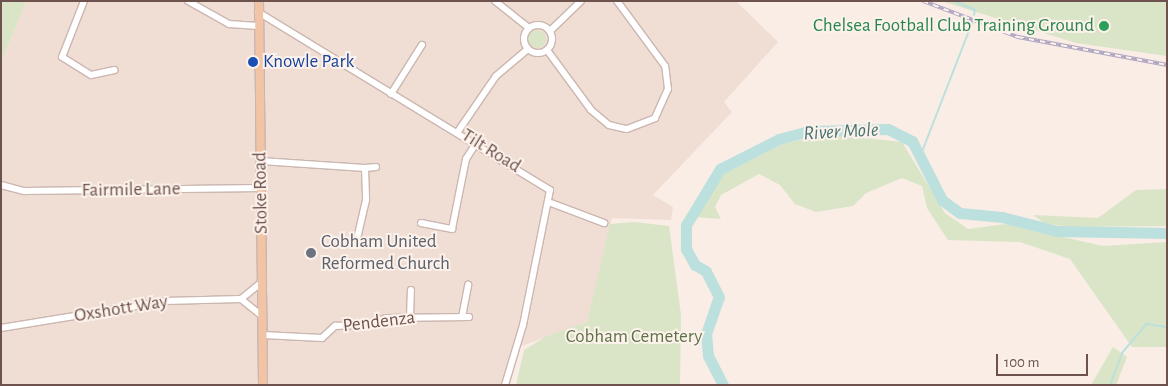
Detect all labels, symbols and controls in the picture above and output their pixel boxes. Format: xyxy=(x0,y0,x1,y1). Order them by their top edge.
place label: Chelsea Football Club Training Ground xyxy=(813,15,1094,37)
marker: Chelsea Football Club Training Ground xyxy=(1098,20,1110,32)
place label: Knowle Park xyxy=(263,51,354,73)
marker: Knowle Park xyxy=(247,56,259,68)
water label: River Mole xyxy=(803,118,879,146)
street label: Tilt Road xyxy=(457,124,525,178)
street label: Stoke Road xyxy=(249,152,273,234)
street label: Fairmile Lane xyxy=(81,178,181,202)
place label: Cobham United Reformed Church xyxy=(321,231,450,275)
marker: Cobham United Reformed Church xyxy=(305,247,317,259)
street label: Oxshott Way xyxy=(73,290,169,328)
street label: Pendenza xyxy=(342,306,416,338)
park label: Cobham Cemetery xyxy=(566,326,702,348)
scale bar xyxy=(998,344,1090,376)
text: 100 m xyxy=(1004,355,1039,370)

